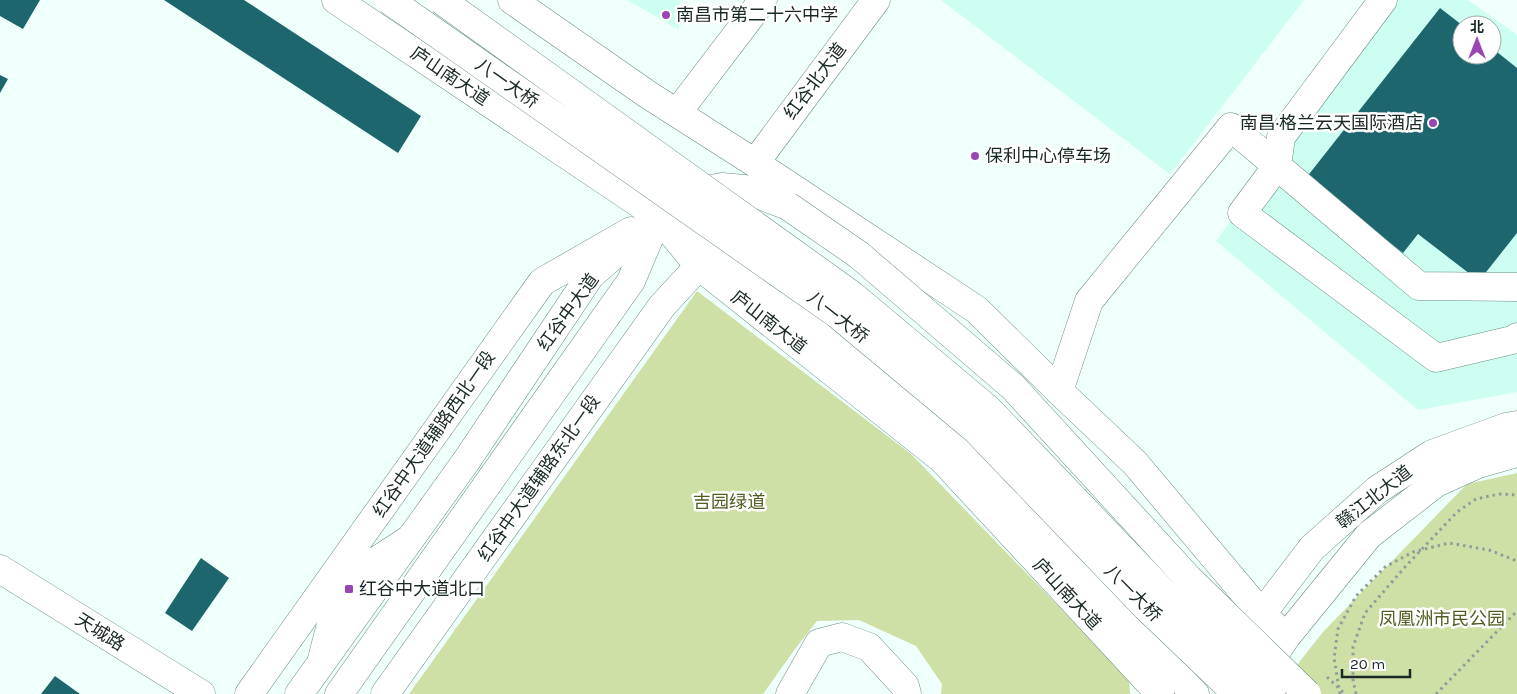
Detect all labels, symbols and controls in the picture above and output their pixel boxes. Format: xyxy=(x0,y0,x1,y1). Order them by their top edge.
place label: 南昌市第二十六中学 xyxy=(676,4,838,26)
marker: 南昌市第二十六中学 xyxy=(660,9,672,21)
north arrow xyxy=(1452,15,1502,65)
text: 北 xyxy=(1470,19,1484,36)
street label: 红谷北大道 xyxy=(779,38,851,124)
street label: 庐山南大道 xyxy=(407,42,493,110)
street label: 八一大桥 xyxy=(471,53,543,113)
place label: 南昌·格兰云天国际酒店 xyxy=(1240,112,1423,134)
marker: 南昌·格兰云天国际酒店 xyxy=(1427,117,1439,129)
place label: 保利中心停车场 xyxy=(985,145,1111,167)
marker: 保利中心停车场 xyxy=(969,150,981,162)
street label: 红谷中大道 xyxy=(533,269,603,355)
street label: 庐山南大道 xyxy=(727,286,811,358)
street label: 八一大桥 xyxy=(803,286,873,348)
street label: 红谷中大道辅路西北一段 xyxy=(368,347,500,521)
street label: 红谷中大道辅路东北一段 xyxy=(473,391,605,565)
street label: 赣江北大道 xyxy=(1332,461,1416,533)
park label: 吉园绿道 xyxy=(693,491,765,513)
street label: 庐山南大道 xyxy=(1028,554,1106,634)
street label: 八一大桥 xyxy=(1100,560,1166,626)
place label: 红谷中大道北口 xyxy=(359,578,485,600)
marker: 红谷中大道北口 xyxy=(343,583,355,595)
street label: 天城路 xyxy=(71,608,129,656)
park label: 凤凰洲市民公园 xyxy=(1379,608,1505,630)
scale bar xyxy=(1342,646,1410,678)
text: 20 m xyxy=(1350,655,1385,673)

